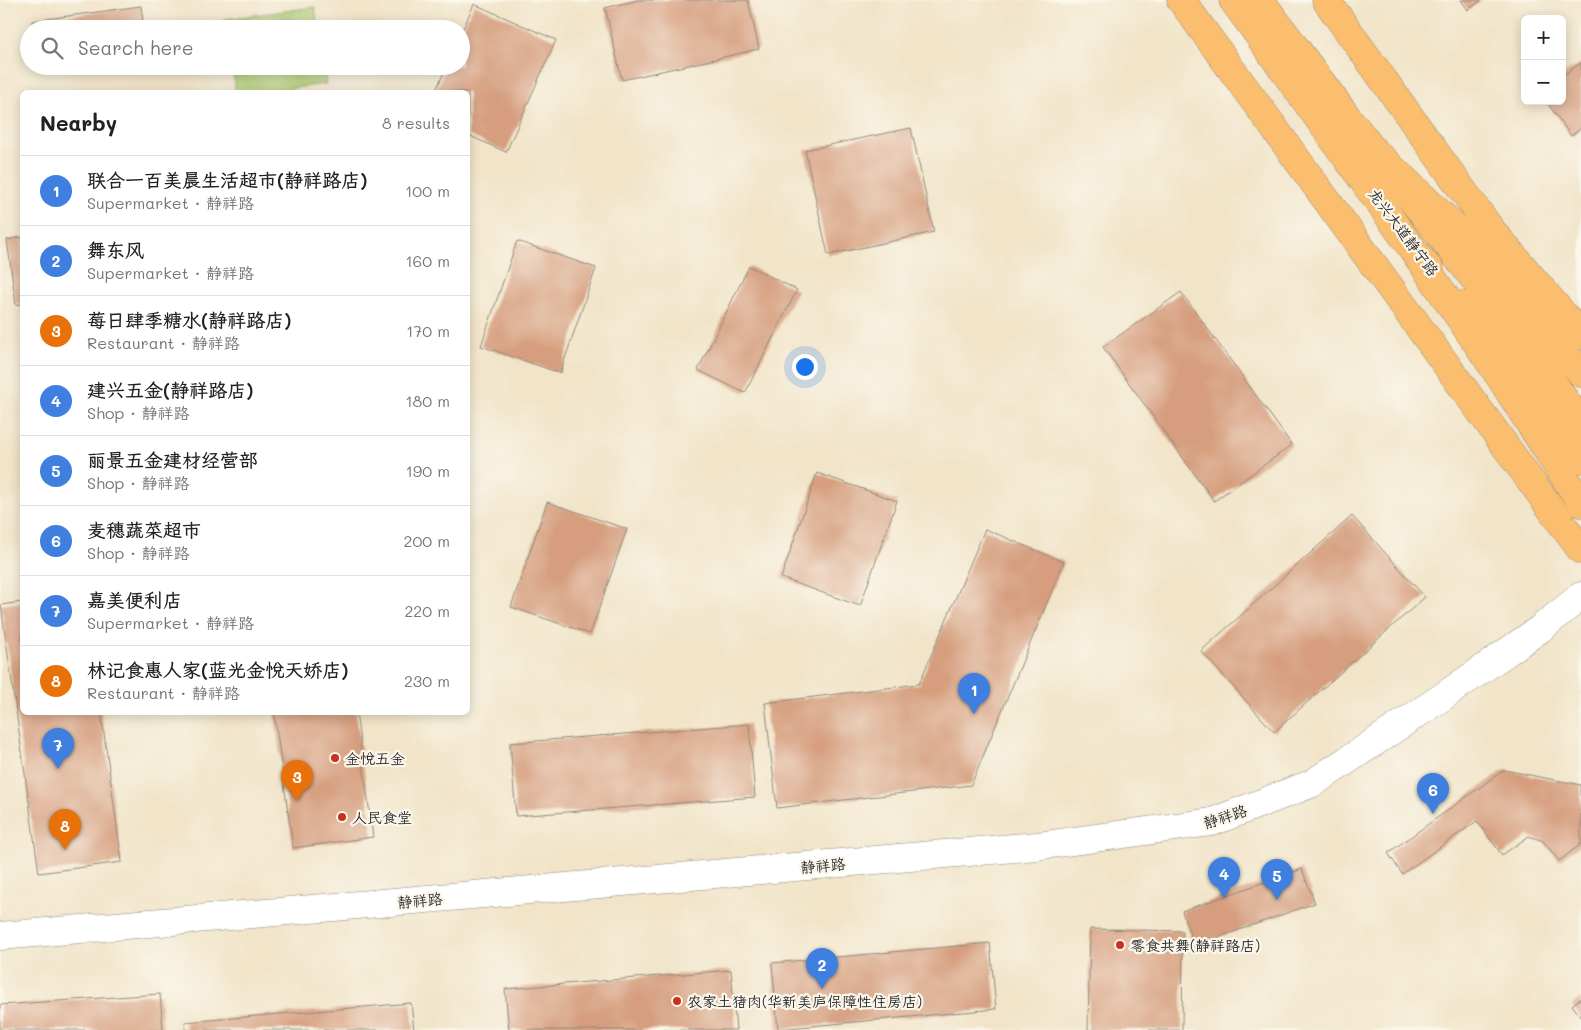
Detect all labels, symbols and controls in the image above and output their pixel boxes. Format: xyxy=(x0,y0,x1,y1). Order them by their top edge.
map controls xyxy=(1521,15,1566,105)
button: + xyxy=(1521,15,1566,60)
search box xyxy=(20,20,470,75)
icon: search xyxy=(38,34,66,62)
text: Search here xyxy=(78,35,194,60)
button: − xyxy=(1521,60,1566,105)
text: Nearby xyxy=(40,109,117,136)
text: 8 results xyxy=(382,112,450,133)
text: 联合一百美晨生活超市(静祥路店) xyxy=(87,167,367,192)
text: 1 xyxy=(52,180,60,201)
text: 100 m xyxy=(405,180,450,201)
street label: 龙兴大道静宁路 xyxy=(1364,184,1444,280)
text: Supermarket · 静祥路 xyxy=(87,192,254,213)
text: 舞东风 xyxy=(87,237,144,262)
text: 2 xyxy=(52,250,60,271)
text: 160 m xyxy=(405,250,450,271)
text: Supermarket · 静祥路 xyxy=(87,262,254,283)
text: 莓日肆季糖水(静祥路店) xyxy=(87,307,291,332)
text: 3 xyxy=(51,320,61,341)
text: 170 m xyxy=(406,320,450,341)
text: Restaurant · 静祥路 xyxy=(87,332,240,353)
your location xyxy=(792,354,818,380)
text: 建兴五金(静祥路店) xyxy=(87,377,253,402)
text: 4 xyxy=(51,390,61,411)
text: 180 m xyxy=(405,390,450,411)
text: Shop · 静祥路 xyxy=(87,402,190,423)
text: 丽景五金建材经营部 xyxy=(87,447,258,472)
text: 5 xyxy=(51,460,61,481)
text: 190 m xyxy=(406,460,450,481)
text: Shop · 静祥路 xyxy=(87,472,190,493)
text: 麦穗蔬菜超市 xyxy=(87,517,201,542)
text: 6 xyxy=(51,530,61,551)
text: 200 m xyxy=(403,530,450,551)
text: Shop · 静祥路 xyxy=(87,542,190,563)
text: 嘉美便利店 xyxy=(87,587,182,612)
text: 7 xyxy=(52,600,60,621)
text: 220 m xyxy=(404,600,450,621)
text: Supermarket · 静祥路 xyxy=(87,612,254,633)
text: 林记食惠人家(蓝光金悦天娇店) xyxy=(87,657,348,682)
text: 8 xyxy=(51,670,61,691)
text: 230 m xyxy=(404,670,450,691)
pin: 1 xyxy=(958,673,990,714)
text: Restaurant · 静祥路 xyxy=(87,682,240,703)
pin: 7 xyxy=(42,728,74,769)
place label: 金悦五金 xyxy=(345,748,405,768)
marker: 金悦五金 xyxy=(329,752,341,764)
pin: 3 xyxy=(281,760,313,801)
pin: 6 xyxy=(1417,773,1449,814)
street label: 静祥路 xyxy=(1201,800,1249,832)
place label: 人民食堂 xyxy=(352,807,412,827)
pin: 8 xyxy=(49,809,81,850)
marker: 人民食堂 xyxy=(336,811,348,823)
street label: 静祥路 xyxy=(800,853,846,877)
pin: 4 xyxy=(1208,857,1240,898)
pin: 5 xyxy=(1261,859,1293,900)
street label: 静祥路 xyxy=(397,888,443,912)
place label: 零食共舞(静祥路店) xyxy=(1130,935,1260,955)
marker: 零食共舞(静祥路店) xyxy=(1114,939,1126,951)
pin: 2 xyxy=(806,948,838,989)
place label: 农家土猪肉(华新美庐保障性住房店) xyxy=(687,991,922,1011)
marker: 农家土猪肉(华新美庐保障性住房店) xyxy=(671,995,683,1007)

